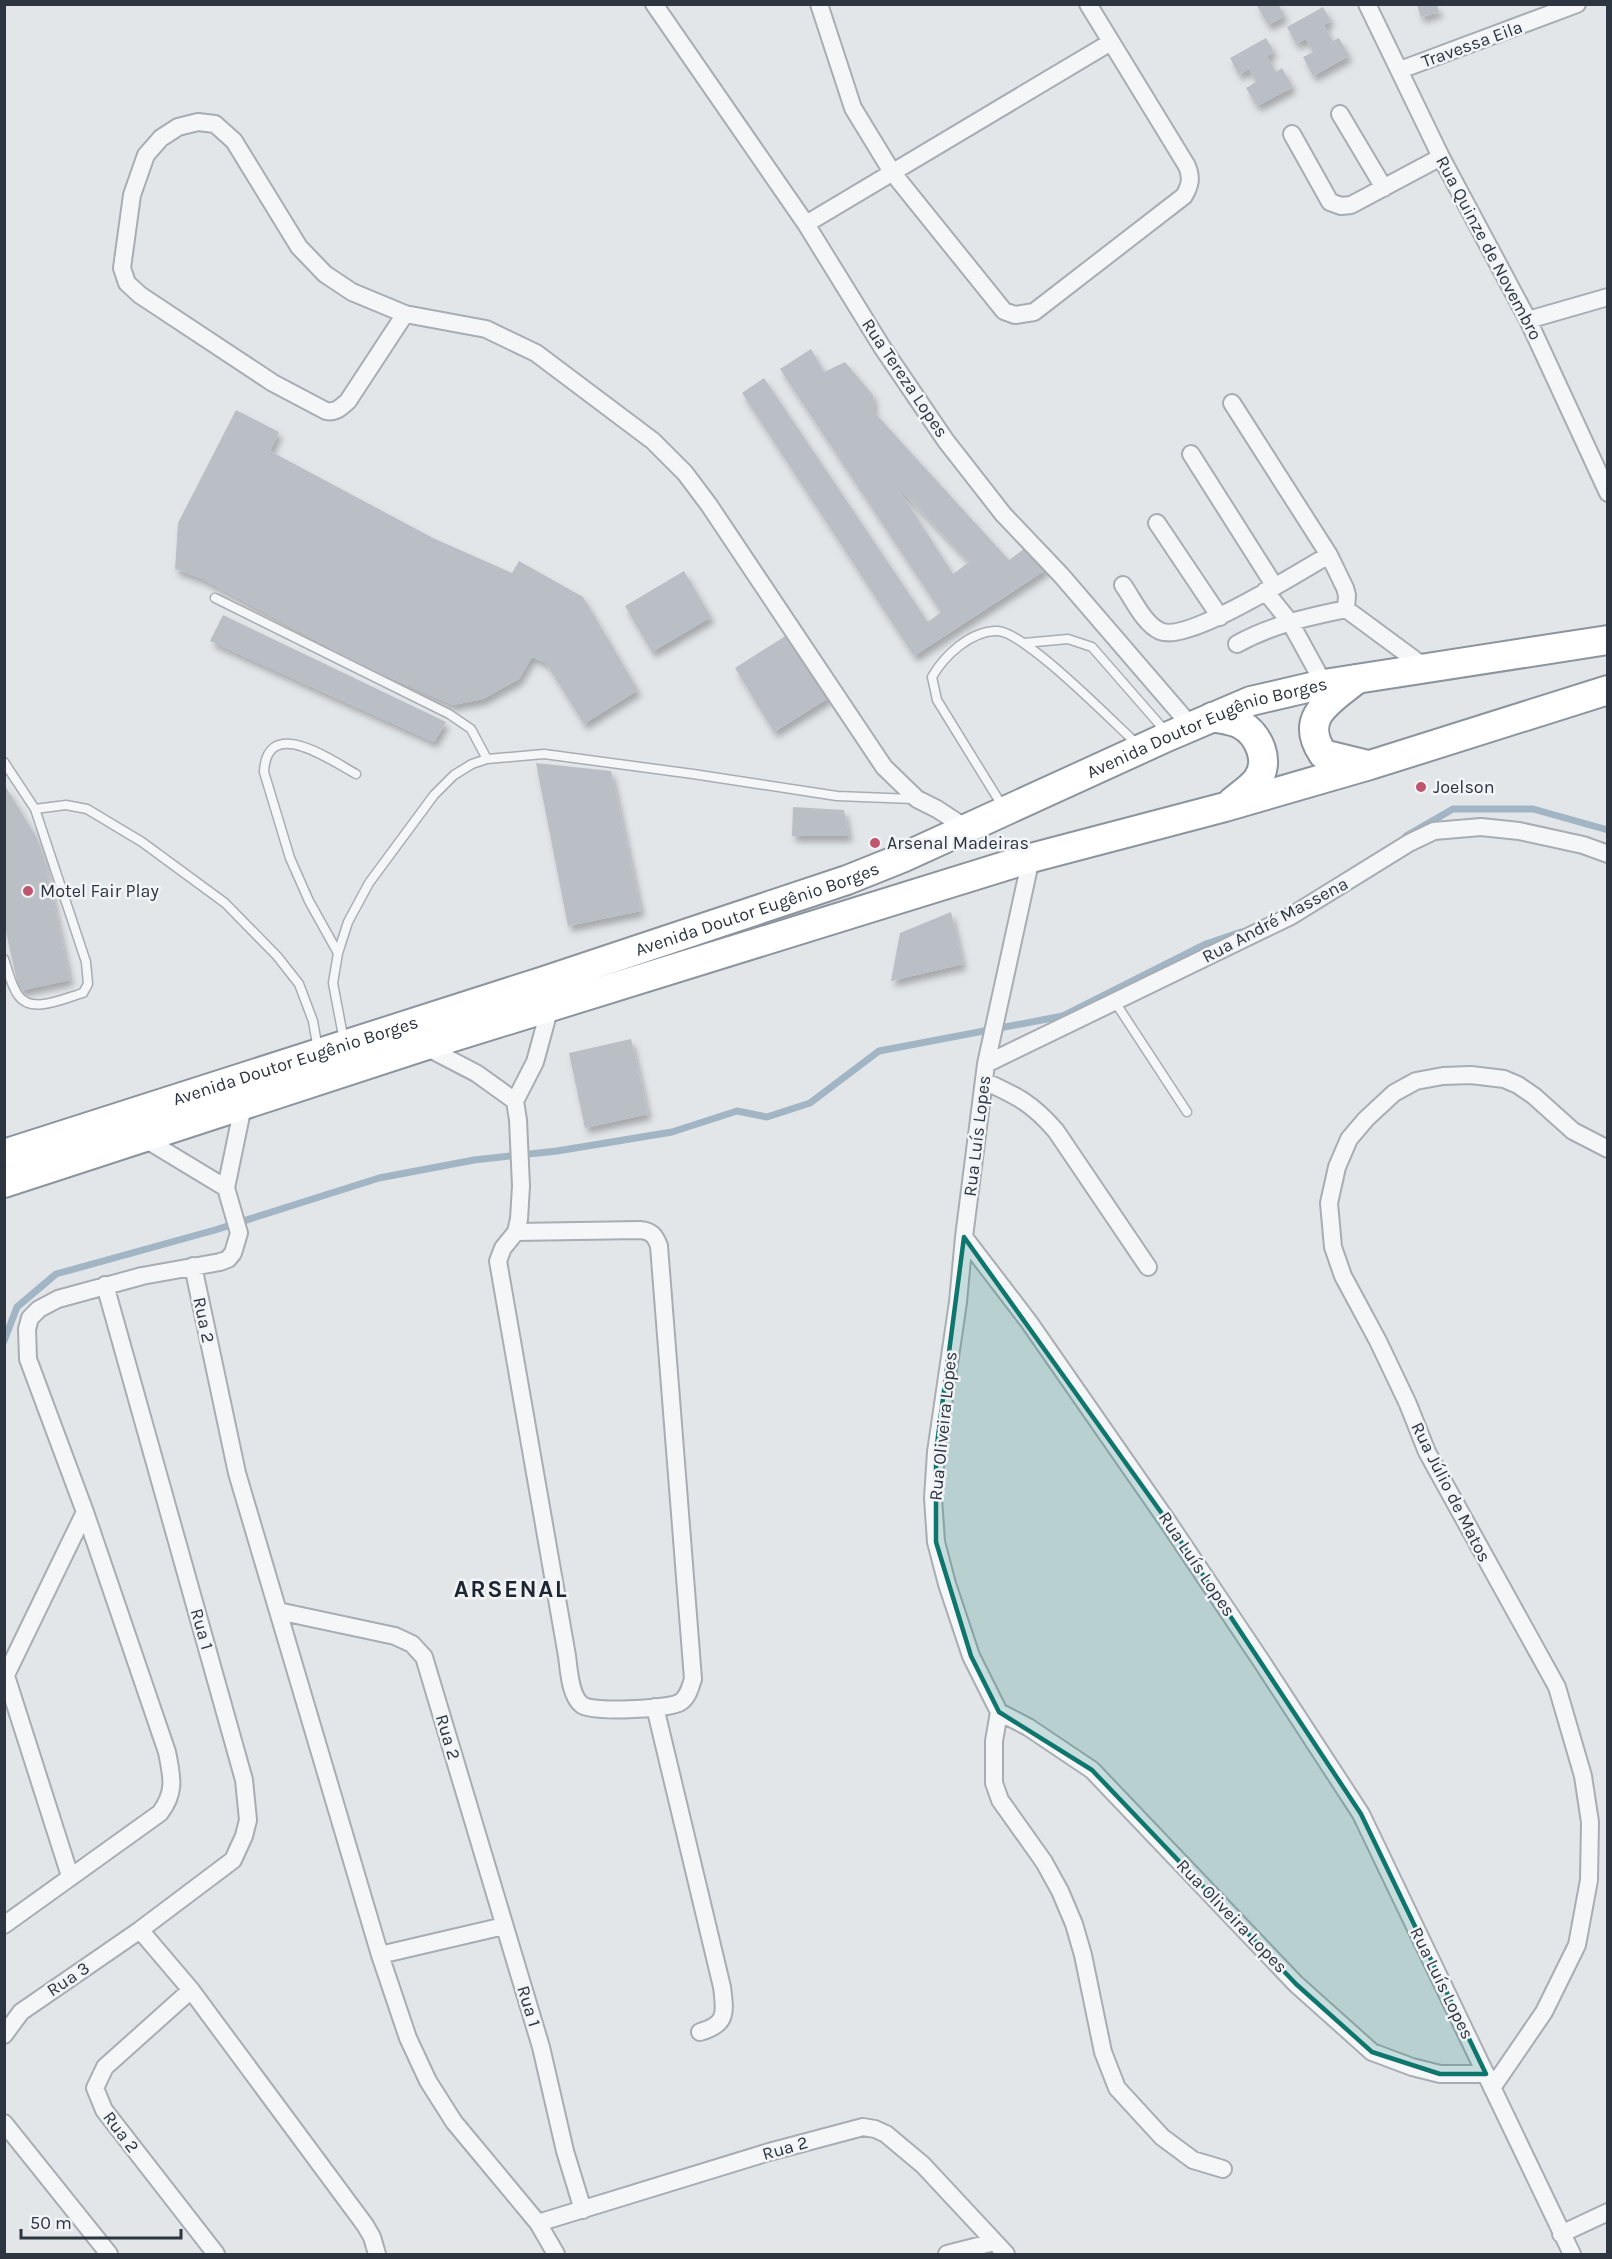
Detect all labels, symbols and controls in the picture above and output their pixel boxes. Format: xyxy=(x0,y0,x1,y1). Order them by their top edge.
street label: Travessa Eila xyxy=(1418,16,1526,72)
street label: Rua Quinze de Novembro xyxy=(1431,152,1547,344)
street label: Rua Tereza Lopes xyxy=(857,314,953,442)
street label: Avenida Doutor Eugênio Borges xyxy=(1083,673,1329,783)
place label: Joelson xyxy=(1433,776,1495,798)
marker: Joelson xyxy=(1414,780,1428,794)
place label: Arsenal Madeiras xyxy=(887,832,1029,854)
marker: Arsenal Madeiras xyxy=(868,836,882,850)
street label: Avenida Doutor Eugênio Borges xyxy=(632,857,882,961)
street label: Rua André Massena xyxy=(1198,872,1352,968)
place label: Motel Fair Play xyxy=(40,880,159,902)
marker: Motel Fair Play xyxy=(21,884,35,898)
street label: Avenida Doutor Eugênio Borges xyxy=(170,1011,421,1110)
street label: Rua Luís Lopes xyxy=(959,1074,995,1198)
street label: Rua 2 xyxy=(188,1295,220,1345)
street label: Rua Oliveira Lopes xyxy=(924,1350,962,1502)
street label: Rua Júlio de Matos xyxy=(1406,1418,1496,1566)
street label: Rua Luís Lopes xyxy=(1154,1507,1240,1621)
district label: ARSENAL xyxy=(454,1575,568,1603)
street label: Rua 1 xyxy=(186,1606,218,1652)
street label: Rua 2 xyxy=(431,1712,465,1762)
street label: Rua Oliveira Lopes xyxy=(1172,1854,1292,1978)
street label: Rua Luís Lopes xyxy=(1405,1923,1479,2043)
street label: Rua 3 xyxy=(42,1957,94,2001)
street label: Rua 1 xyxy=(512,1983,546,2029)
street label: Rua 2 xyxy=(98,2107,144,2157)
street label: Rua 2 xyxy=(760,2131,810,2165)
scale bar xyxy=(21,2202,182,2240)
text: 50 m xyxy=(30,2212,72,2234)

